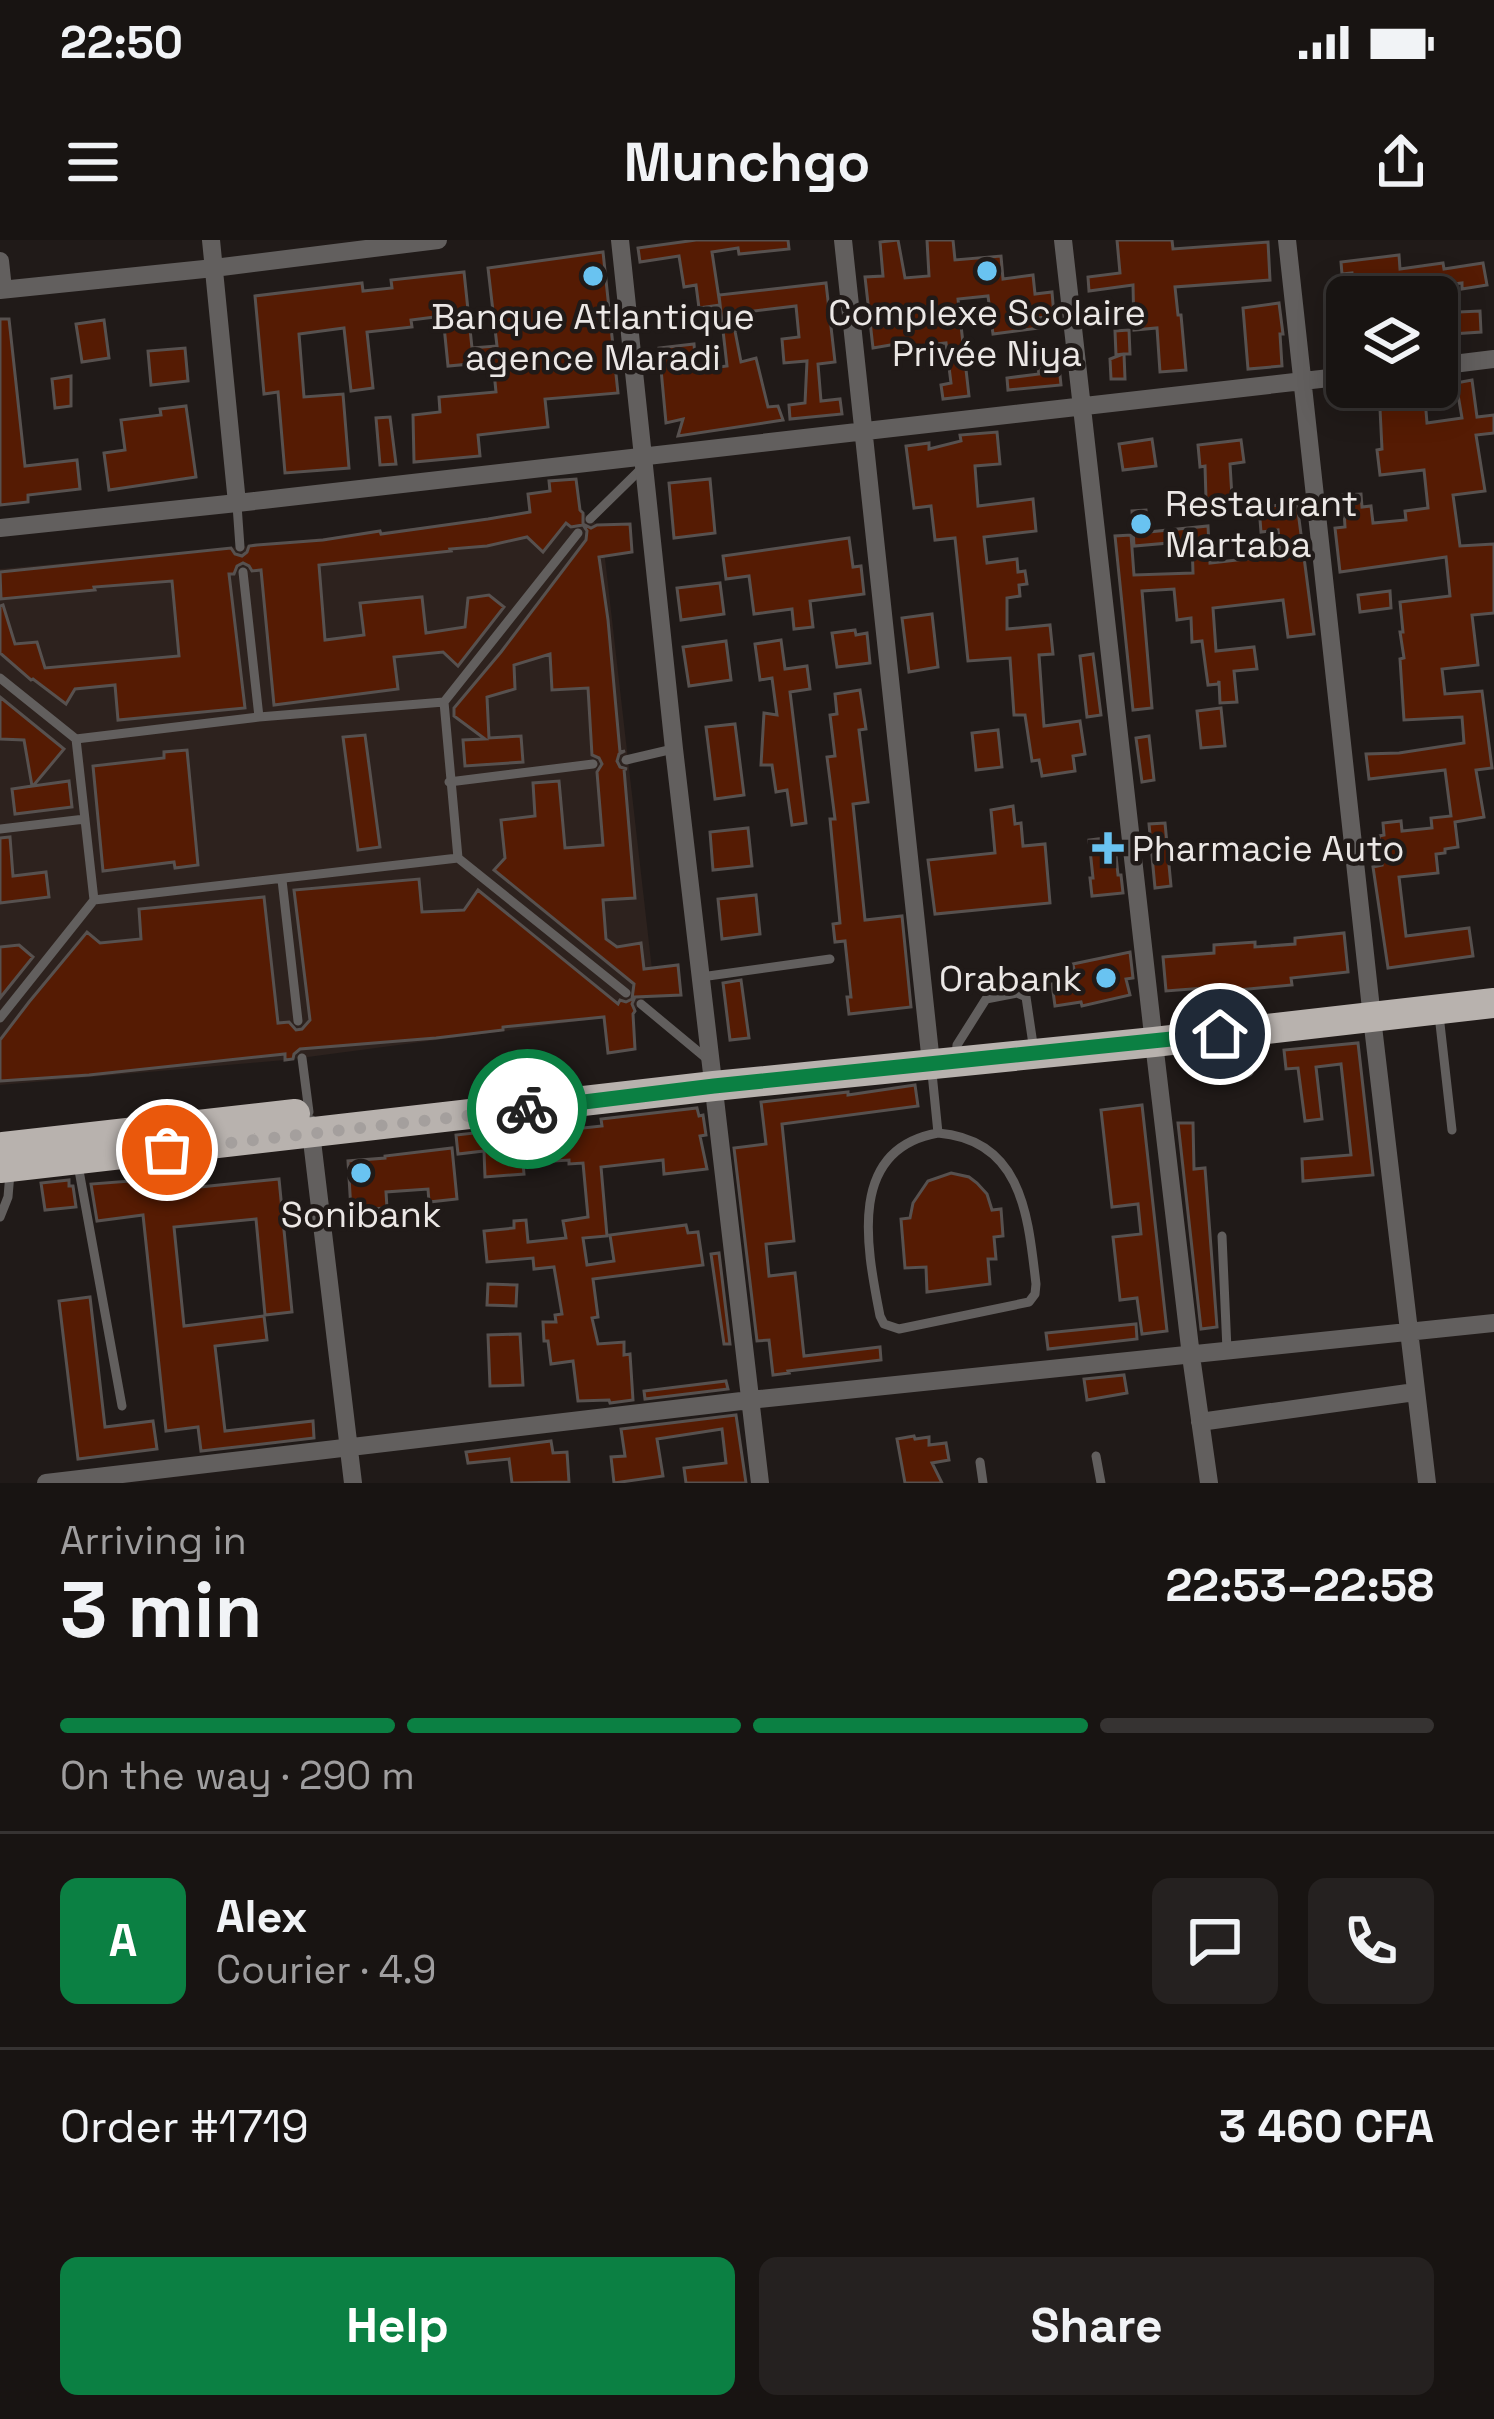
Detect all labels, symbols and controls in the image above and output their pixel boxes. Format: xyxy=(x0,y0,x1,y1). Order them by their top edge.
text: 22:50 xyxy=(60,14,183,71)
text: Munchgo xyxy=(624,128,870,197)
icon: menu xyxy=(60,129,126,195)
icon: share xyxy=(1368,129,1434,195)
marker: Complexe Scolaire Privée Niya xyxy=(974,258,1000,284)
marker: Banque Atlantique agence Maradi xyxy=(580,263,606,289)
map controls xyxy=(1326,276,1458,408)
button: layers xyxy=(1326,276,1458,408)
place label: Complexe Scolaire Privée Niya xyxy=(828,290,1146,377)
place label: Banque Atlantique agence Maradi xyxy=(431,294,755,381)
place label: Restaurant Martaba xyxy=(1165,481,1358,568)
marker: Restaurant Martaba xyxy=(1128,511,1154,537)
place label: Pharmacie Auto xyxy=(1132,826,1404,872)
marker: Pharmacie Auto xyxy=(1095,835,1121,861)
place label: Orabank xyxy=(939,956,1082,1002)
marker: Orabank xyxy=(1093,965,1119,991)
pin xyxy=(1169,983,1271,1085)
icon: home xyxy=(1187,1001,1253,1067)
courier xyxy=(467,1049,587,1169)
icon: bike xyxy=(494,1076,560,1142)
pin xyxy=(116,1099,218,1201)
icon: bag xyxy=(134,1117,200,1183)
marker: Sonibank xyxy=(348,1160,374,1186)
place label: Sonibank xyxy=(281,1192,441,1238)
text: Arriving in xyxy=(60,1516,247,1565)
text: 22:53–22:58 xyxy=(1166,1557,1434,1614)
text: 3 min xyxy=(60,1560,263,1660)
text: On the way · 290 m xyxy=(60,1751,415,1800)
button: chat xyxy=(1152,1878,1278,2004)
button: phone xyxy=(1308,1878,1434,2004)
text: Alex xyxy=(216,1888,308,1945)
text: A xyxy=(109,1912,137,1969)
text: Courier · 4.9 xyxy=(216,1945,436,1994)
text: Order #1719 xyxy=(60,2098,309,2155)
text: 3 460 CFA xyxy=(1219,2098,1434,2155)
button: Help xyxy=(60,2257,735,2395)
button: Share xyxy=(759,2257,1434,2395)

